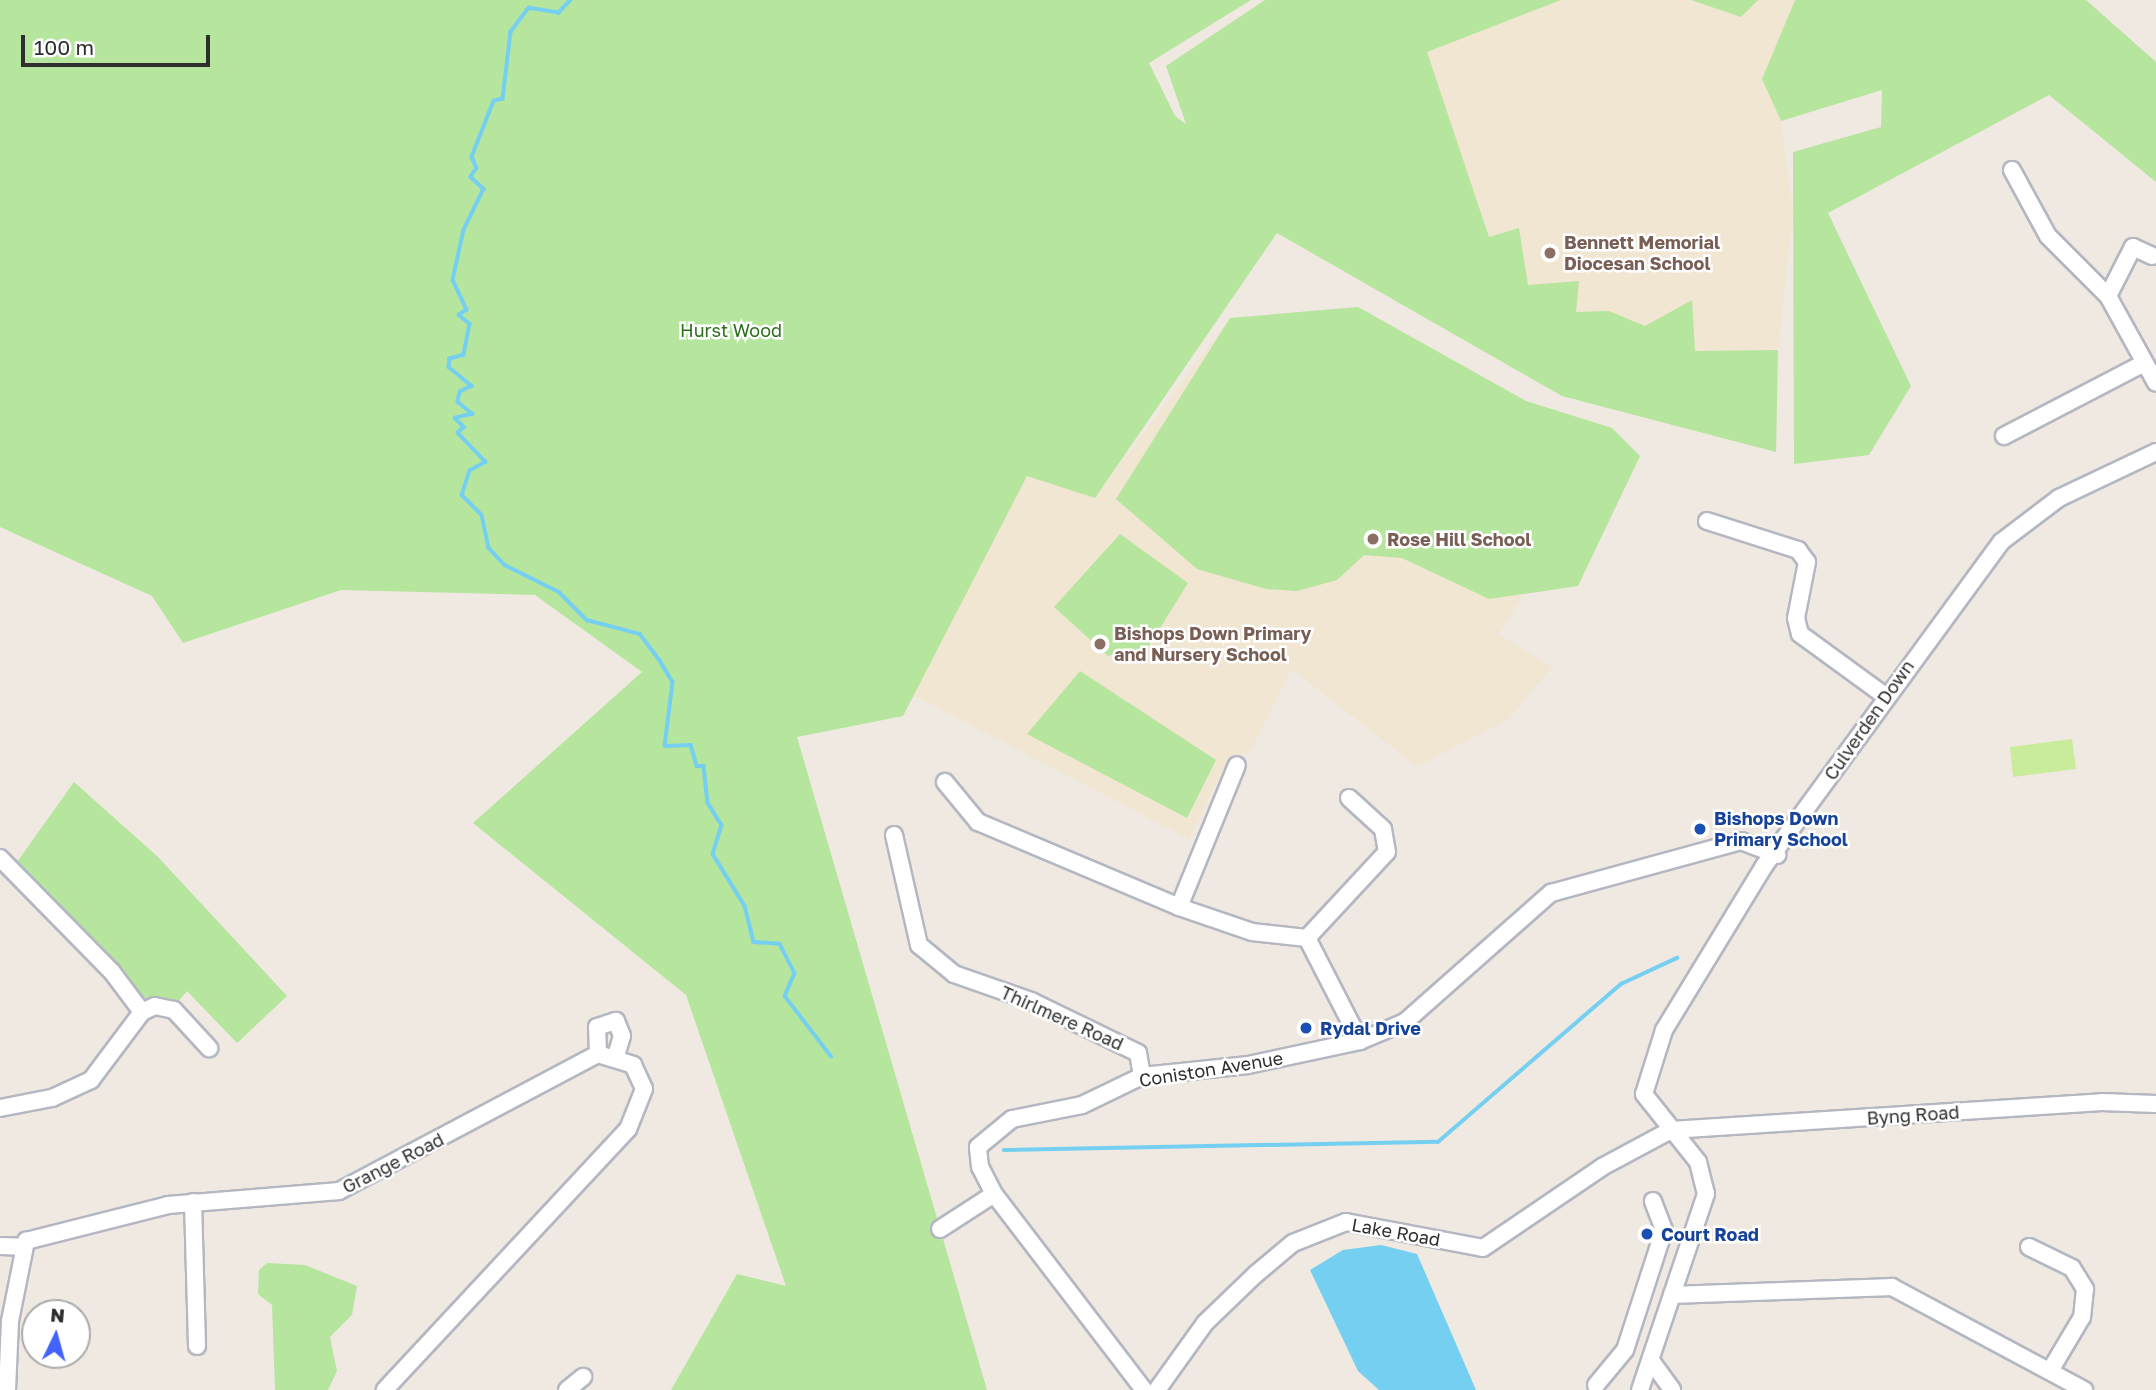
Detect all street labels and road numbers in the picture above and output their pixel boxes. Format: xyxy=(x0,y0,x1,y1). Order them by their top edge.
street label: Culverden Down xyxy=(1820,656,1918,784)
street label: Thirlmere Road xyxy=(997,981,1127,1055)
street label: Coniston Avenue xyxy=(1137,1047,1285,1091)
street label: Byng Road xyxy=(1866,1101,1960,1129)
street label: Grange Road xyxy=(339,1128,447,1198)
street label: Lake Road xyxy=(1350,1214,1442,1250)

